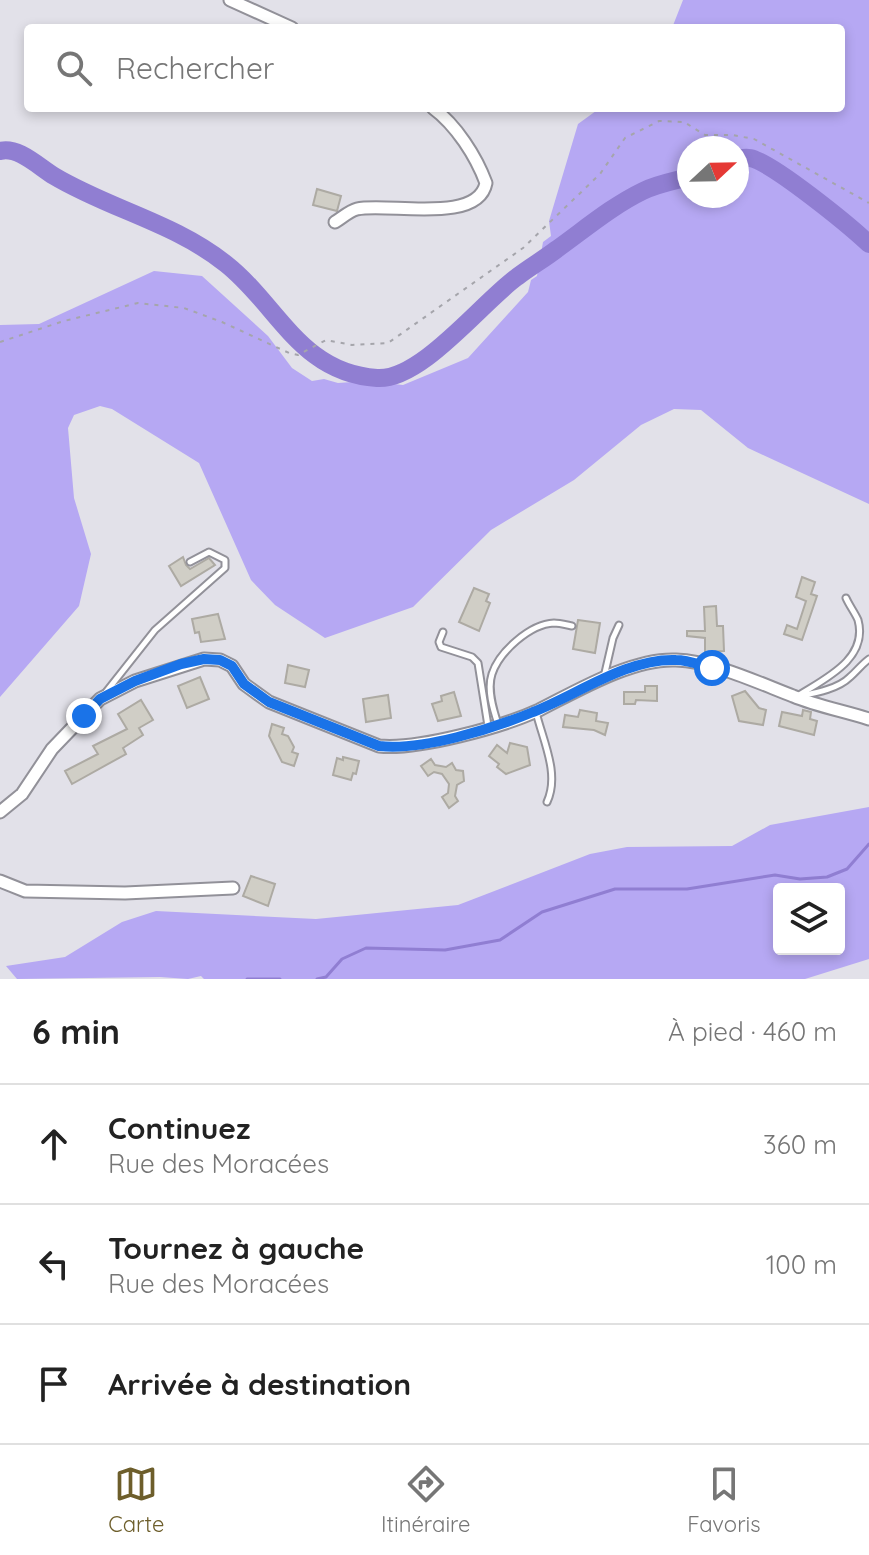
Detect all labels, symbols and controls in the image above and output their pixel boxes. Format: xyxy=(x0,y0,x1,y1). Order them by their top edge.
search box xyxy=(24,24,845,112)
icon: search xyxy=(52,46,96,90)
text: Rechercher xyxy=(116,49,274,87)
north arrow xyxy=(677,136,749,208)
route start xyxy=(694,650,730,686)
route end xyxy=(66,698,102,734)
map controls xyxy=(773,883,845,955)
button: layers xyxy=(773,883,845,955)
text: 6 min xyxy=(32,1010,120,1053)
text: À pied · 460 m xyxy=(668,1015,837,1048)
text: Continuez xyxy=(108,1109,250,1147)
icon: ahead xyxy=(32,1122,76,1166)
text: 360 m xyxy=(763,1128,837,1161)
text: Rue des Moracées xyxy=(108,1147,329,1180)
text: Tournez à gauche xyxy=(108,1229,364,1267)
icon: left xyxy=(32,1242,76,1286)
text: 100 m xyxy=(766,1248,837,1281)
text: Rue des Moracées xyxy=(108,1267,329,1300)
icon: arrive xyxy=(32,1362,76,1406)
text: Arrivée à destination xyxy=(108,1365,411,1403)
tab: Carte xyxy=(108,1462,164,1538)
tab: Itinéraire xyxy=(381,1462,471,1538)
tab: Favoris xyxy=(687,1462,761,1538)

